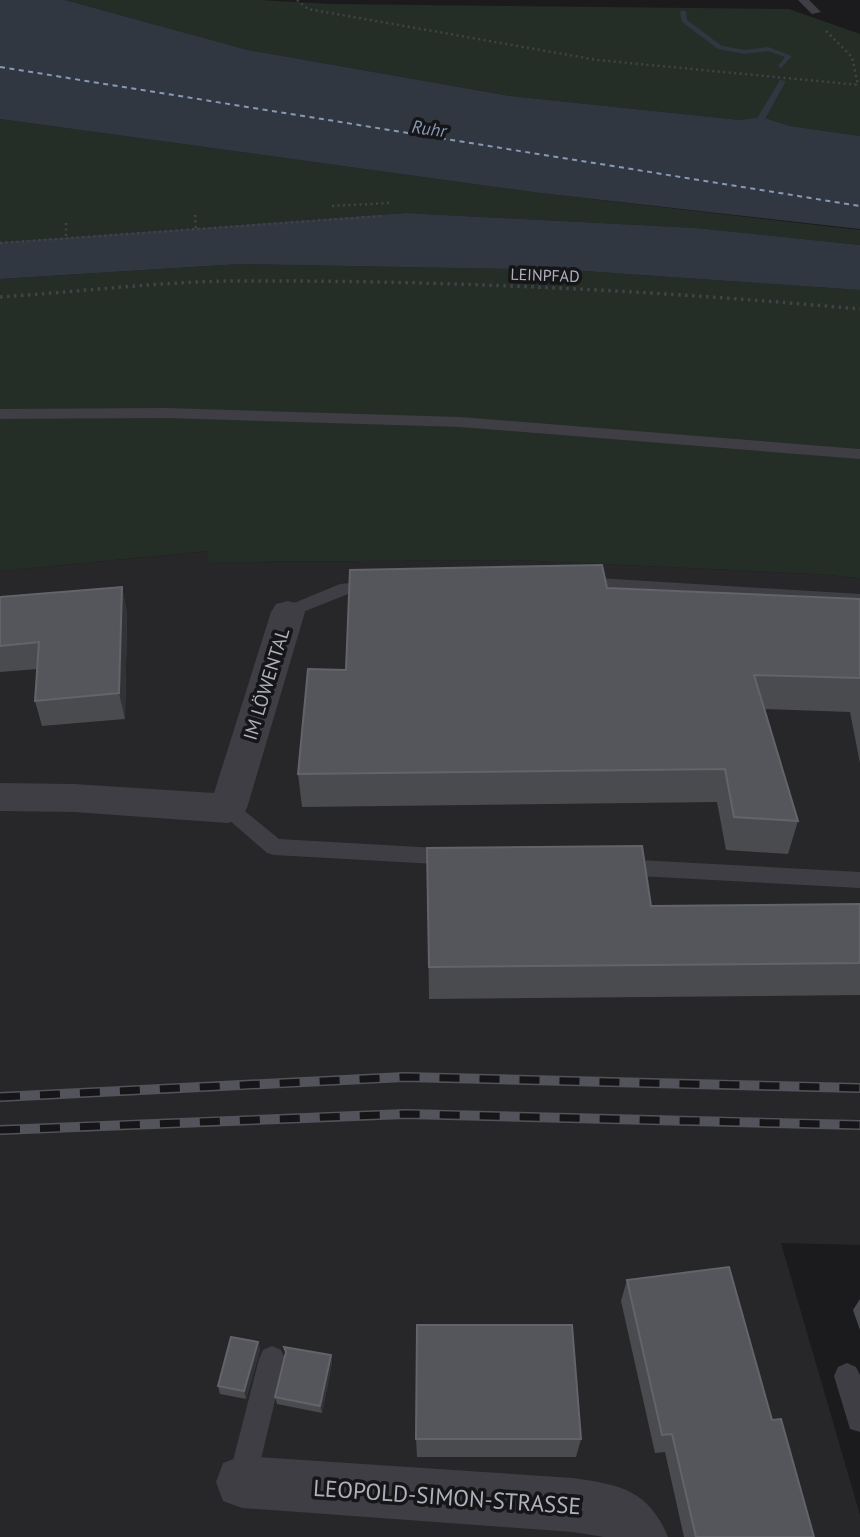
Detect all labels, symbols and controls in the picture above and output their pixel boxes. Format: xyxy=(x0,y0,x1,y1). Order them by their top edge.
water label: Ruhr xyxy=(410,115,449,142)
street label: LEINPFAD xyxy=(510,264,580,286)
street label: IM LÖWENTAL xyxy=(238,625,294,743)
street label: LEOPOLD-SIMON-STRASSE xyxy=(312,1473,582,1520)

